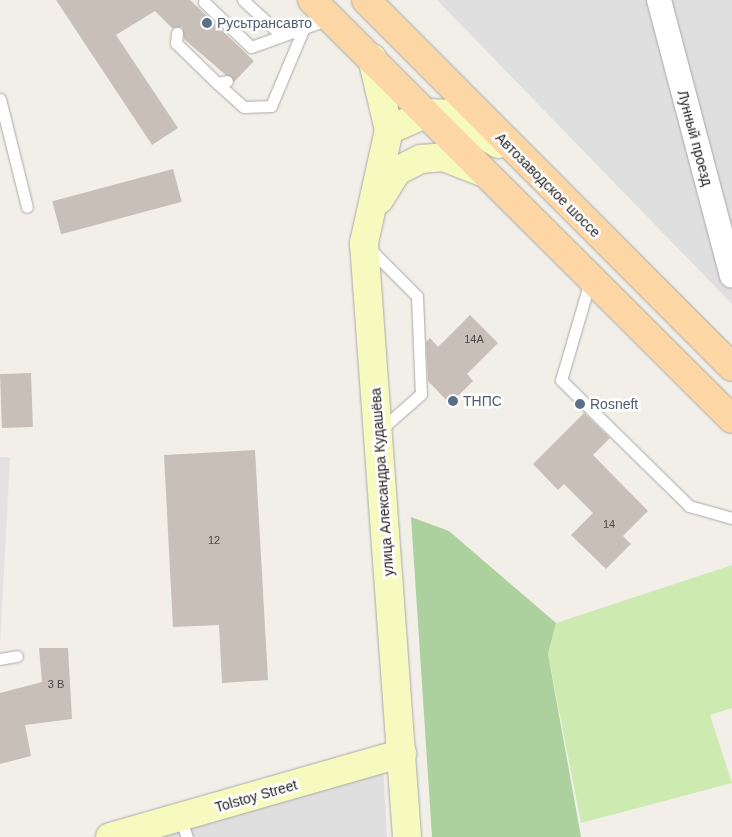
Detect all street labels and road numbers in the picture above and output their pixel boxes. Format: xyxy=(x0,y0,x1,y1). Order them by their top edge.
street label: Лунный проезд xyxy=(674,88,716,188)
street label: Автозаводское шоссе xyxy=(492,129,604,241)
street label: улица Александра Кудашёва xyxy=(367,387,397,577)
street label: Tolstoy Street xyxy=(213,776,299,816)

